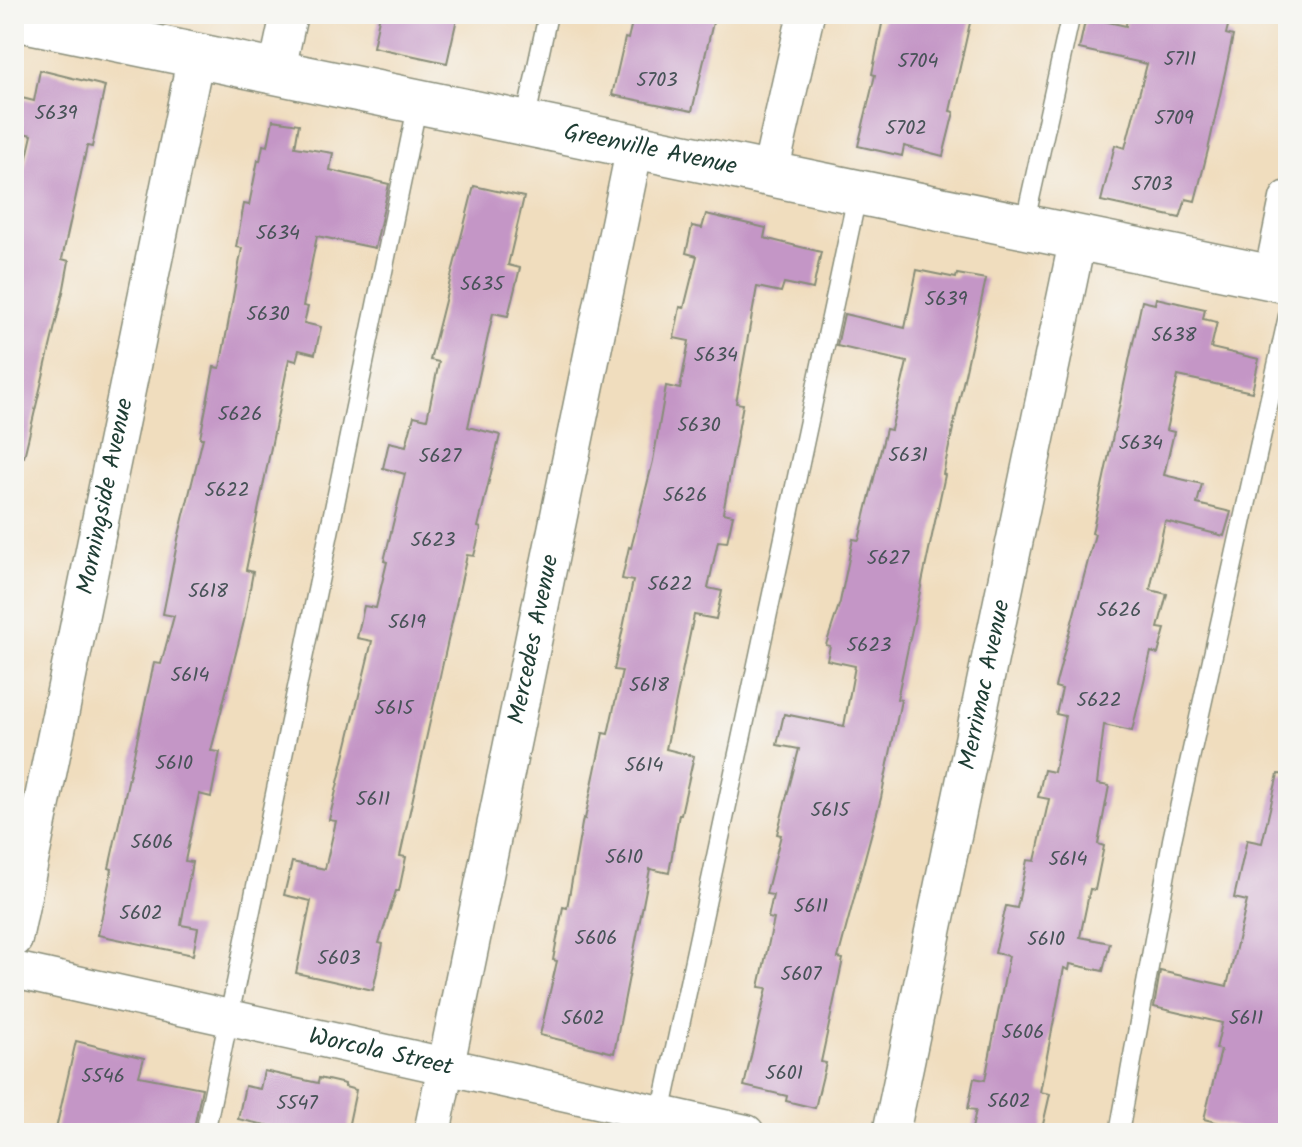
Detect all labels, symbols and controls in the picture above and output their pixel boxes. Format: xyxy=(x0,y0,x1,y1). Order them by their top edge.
house number: 5711 xyxy=(1164,44,1196,76)
house number: 5704 xyxy=(898,46,938,78)
house number: 5703 xyxy=(636,65,678,97)
house number: 5639 xyxy=(34,98,78,130)
house number: 5709 xyxy=(1154,103,1194,135)
street label: Greenville Avenue xyxy=(561,113,741,186)
house number: 5702 xyxy=(885,113,927,145)
house number: 5703 xyxy=(1131,169,1173,201)
house number: 5634 xyxy=(256,218,300,250)
house number: 5635 xyxy=(460,269,505,301)
house number: 5639 xyxy=(924,284,968,316)
house number: 5630 xyxy=(246,299,290,331)
house number: 5638 xyxy=(1151,320,1198,352)
house number: 5634 xyxy=(694,340,738,372)
street label: Morningside Avenue xyxy=(66,394,144,598)
house number: 5626 xyxy=(218,399,262,431)
house number: 5630 xyxy=(677,410,721,442)
house number: 5634 xyxy=(1119,428,1163,460)
house number: 5631 xyxy=(888,440,928,472)
house number: 5627 xyxy=(419,441,462,473)
house number: 5622 xyxy=(204,475,250,507)
house number: 5626 xyxy=(663,480,707,512)
house number: 5623 xyxy=(411,525,455,557)
house number: 5627 xyxy=(867,543,910,575)
street label: Mercedes Avenue xyxy=(497,551,570,728)
house number: 5622 xyxy=(647,569,693,601)
house number: 5618 xyxy=(188,576,229,608)
house number: 5626 xyxy=(1097,595,1141,627)
street label: Merrimac Avenue xyxy=(948,596,1021,773)
house number: 5619 xyxy=(388,607,426,639)
house number: 5623 xyxy=(847,630,891,662)
house number: 5614 xyxy=(170,660,210,692)
house number: 5618 xyxy=(629,670,670,702)
house number: 5622 xyxy=(1076,685,1122,717)
house number: 5615 xyxy=(375,693,415,725)
house number: 5610 xyxy=(155,748,193,780)
house number: 5614 xyxy=(624,750,664,782)
house number: 5611 xyxy=(356,784,390,816)
house number: 5615 xyxy=(811,795,851,827)
house number: 5606 xyxy=(131,827,173,859)
house number: 5610 xyxy=(605,842,643,874)
house number: 5614 xyxy=(1048,844,1088,876)
house number: 5611 xyxy=(794,891,828,923)
house number: 5602 xyxy=(119,898,163,930)
house number: 5606 xyxy=(575,923,617,955)
house number: 5610 xyxy=(1027,924,1065,956)
house number: 5603 xyxy=(317,943,361,975)
house number: 5607 xyxy=(780,959,822,991)
house number: 5602 xyxy=(561,1003,605,1035)
house number: 5611 xyxy=(1229,1003,1263,1035)
street label: Worcola Street xyxy=(305,1017,458,1087)
house number: 5606 xyxy=(1002,1017,1044,1049)
house number: 5601 xyxy=(765,1058,803,1090)
house number: 5546 xyxy=(81,1061,125,1093)
house number: 5602 xyxy=(987,1086,1031,1118)
house number: 5547 xyxy=(276,1088,319,1120)

